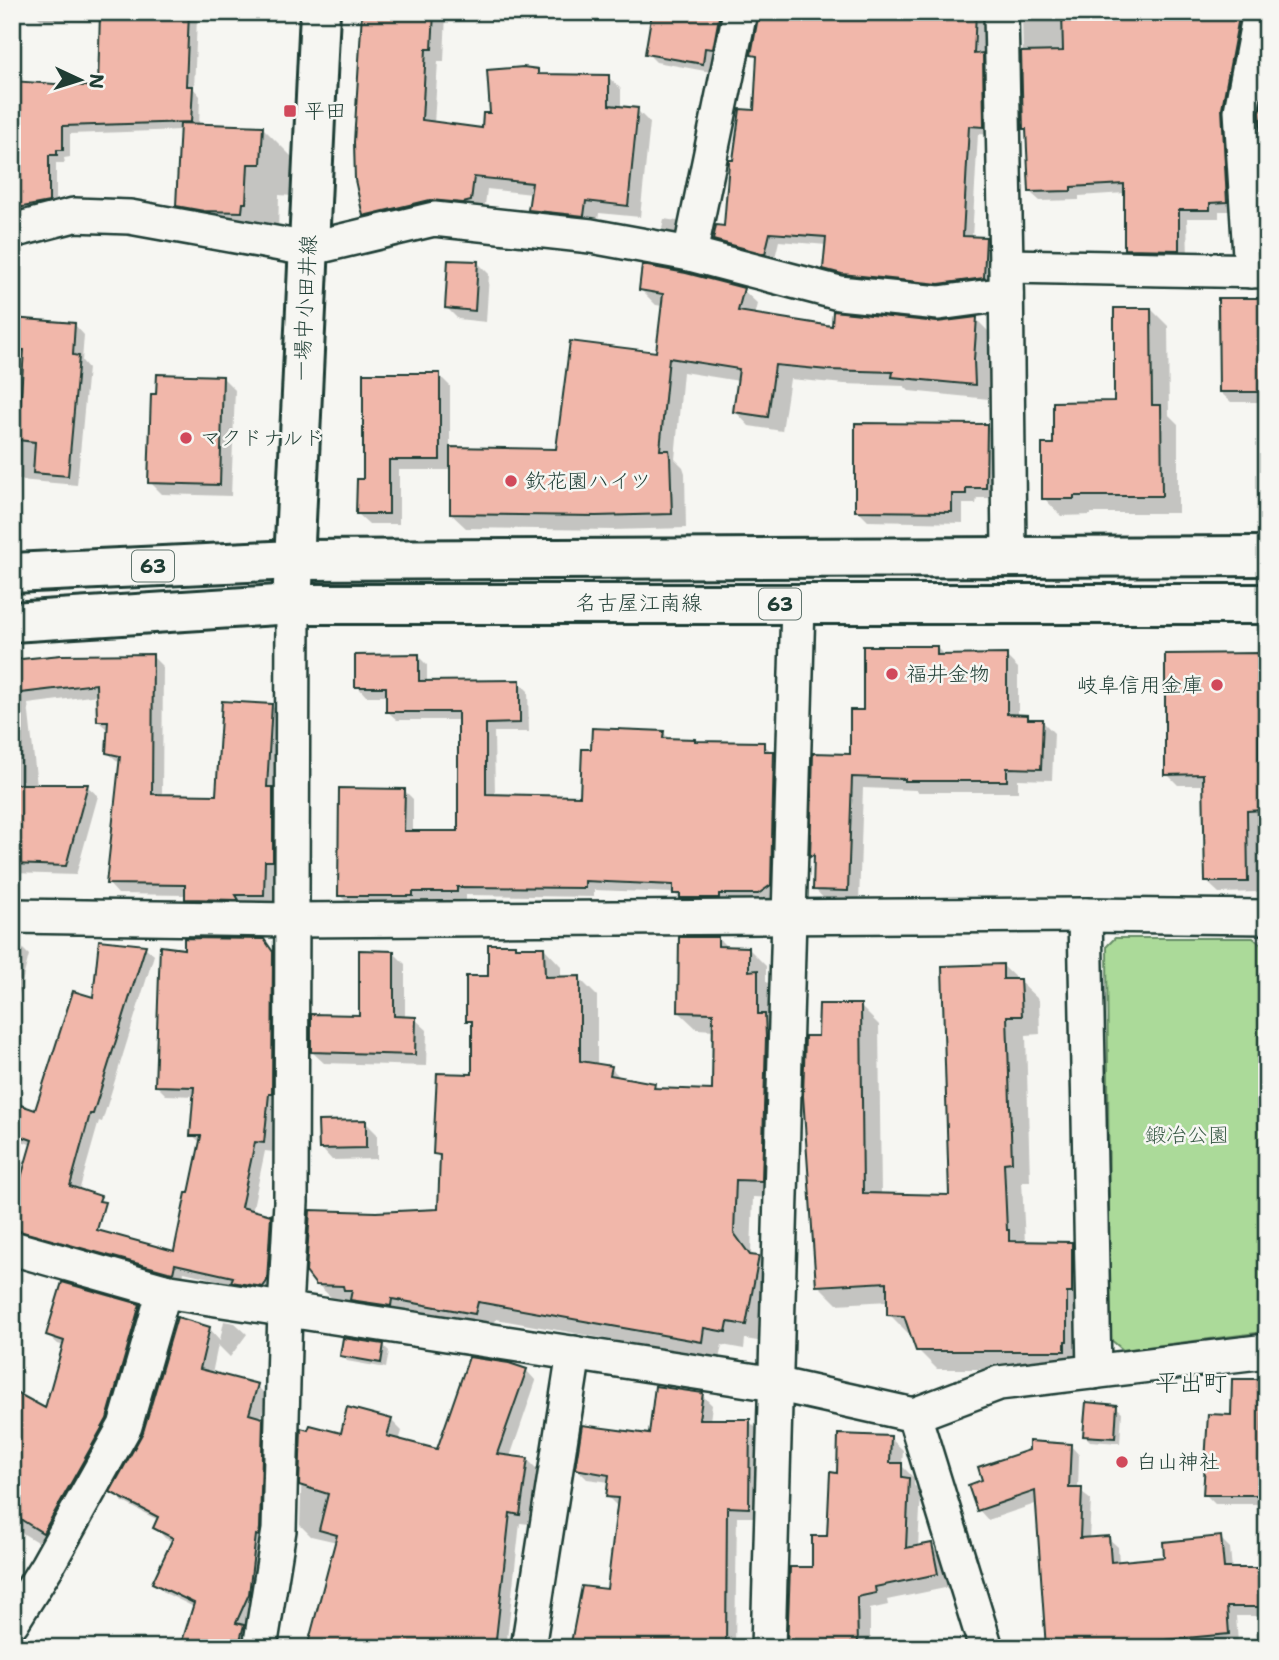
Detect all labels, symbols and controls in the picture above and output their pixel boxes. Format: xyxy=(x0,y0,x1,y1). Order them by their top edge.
north arrow xyxy=(46,46,116,116)
text: N xyxy=(83,73,109,90)
place label: 平田 xyxy=(304,97,346,125)
marker: 平田 xyxy=(282,103,298,119)
street label: 一場中小田井線 xyxy=(287,234,323,382)
place label: マクドナルド xyxy=(200,424,324,452)
marker: マクドナルド xyxy=(178,430,194,446)
place label: 欽花園ハイツ xyxy=(525,467,651,495)
marker: 欽花園ハイツ xyxy=(503,473,519,489)
road number: 63 xyxy=(132,551,174,582)
street label: 名古屋江南線 xyxy=(576,589,702,617)
road number: 63 xyxy=(759,589,801,620)
place label: 福井金物 xyxy=(906,660,990,688)
marker: 福井金物 xyxy=(884,666,900,682)
place label: 岐阜信用金庫 xyxy=(1077,671,1203,699)
marker: 岐阜信用金庫 xyxy=(1209,677,1225,693)
park label: 鍛冶公園 xyxy=(1145,1121,1229,1149)
district label: 平出町 xyxy=(1155,1367,1227,1399)
place label: 白山神社 xyxy=(1136,1448,1220,1476)
marker: 白山神社 xyxy=(1114,1454,1130,1470)

